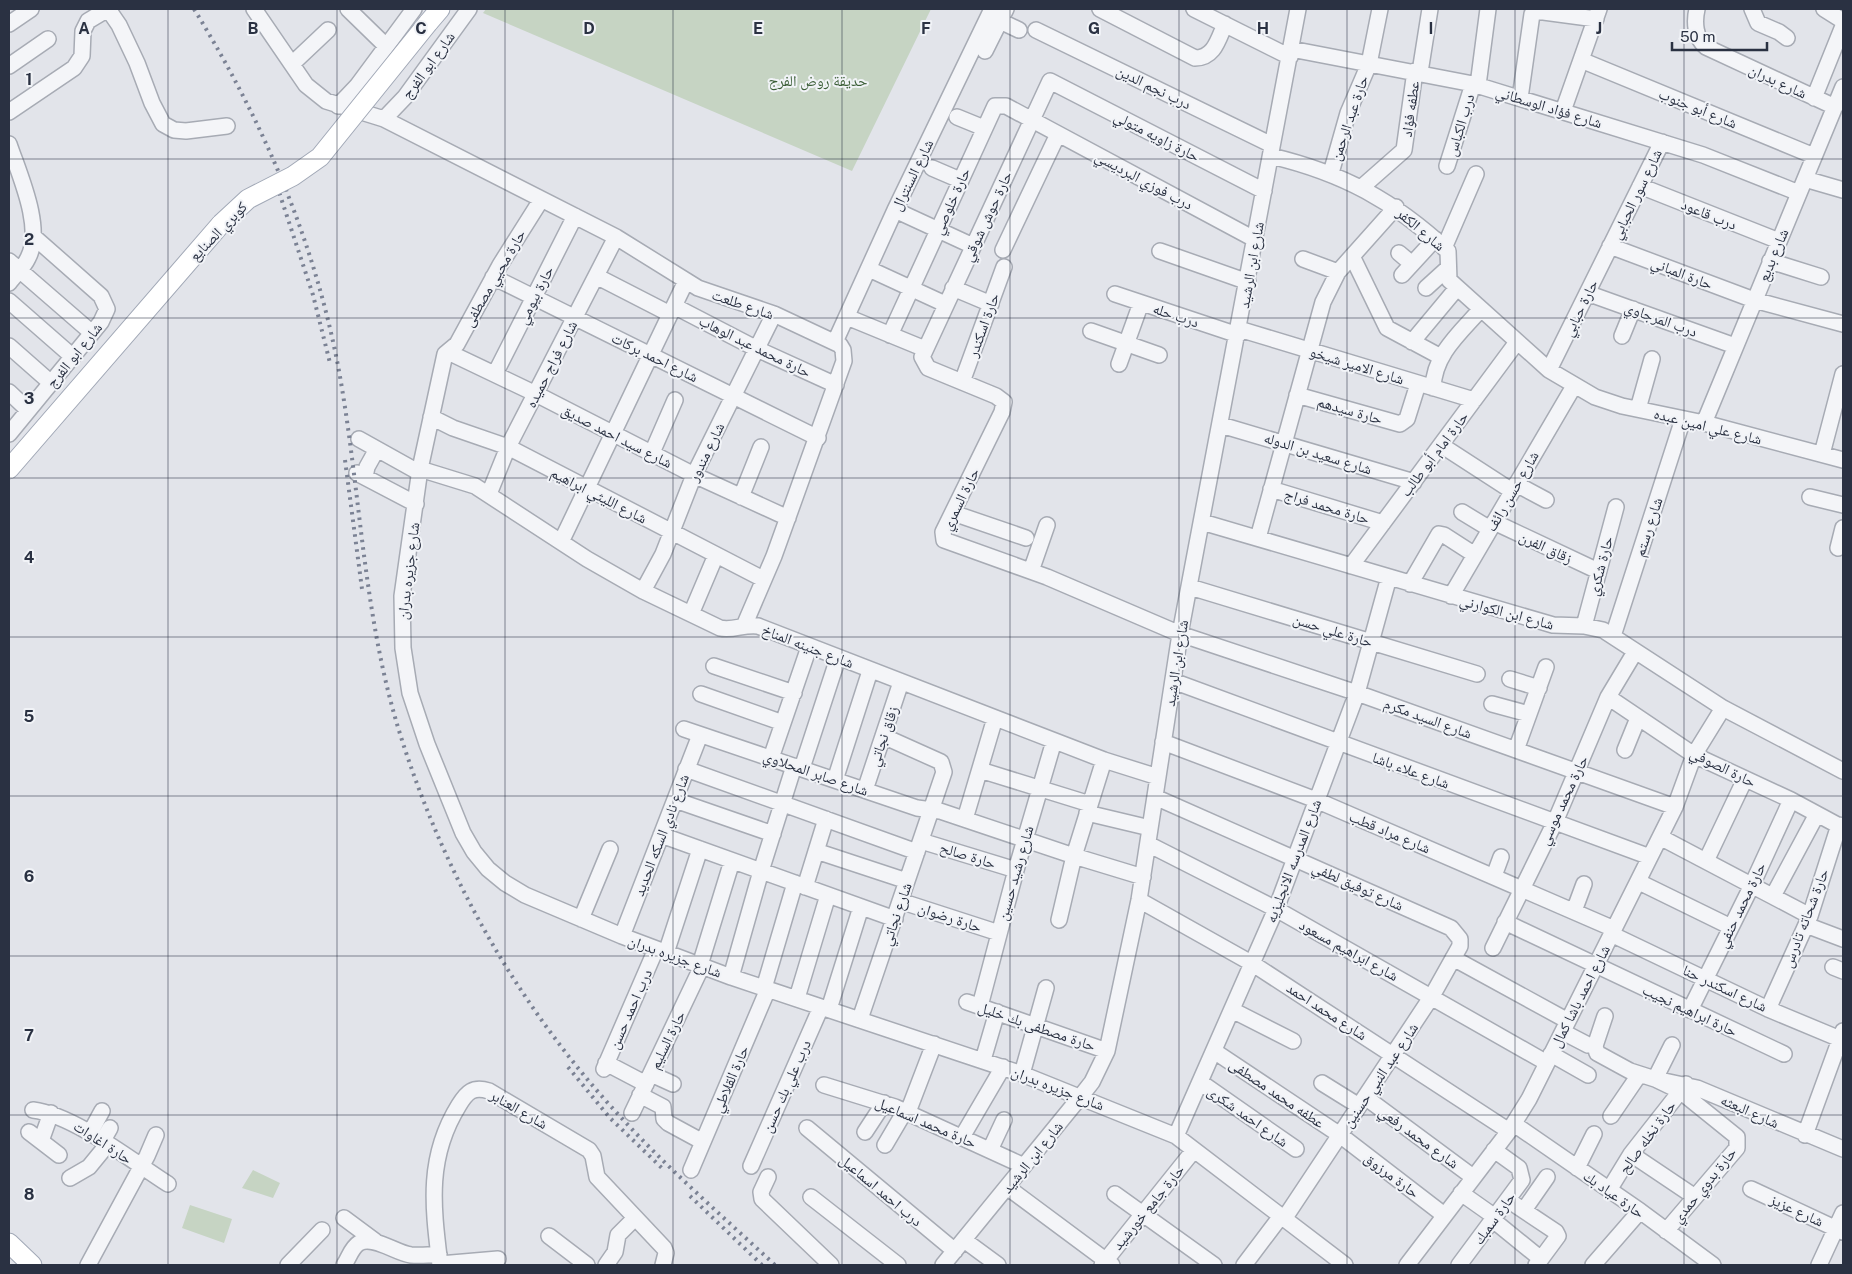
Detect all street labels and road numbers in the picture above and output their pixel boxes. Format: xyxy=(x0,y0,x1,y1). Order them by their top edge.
street label: شارع ابو الفرج xyxy=(398,28,460,103)
street label: شارع بدران xyxy=(1746,60,1810,104)
street label: درب نجم الدين xyxy=(1113,62,1194,114)
street label: حارة عبد الرحمن xyxy=(1326,73,1374,163)
street label: عطفه فؤاد xyxy=(1398,80,1423,138)
street label: شارع فؤاد الوسطاني xyxy=(1493,83,1604,135)
street label: شارع أبو جنوب xyxy=(1656,85,1740,133)
street label: درب الكباس xyxy=(1442,92,1479,159)
street label: حارة زاويه متولي xyxy=(1110,107,1203,168)
street label: شارع السنترال xyxy=(887,136,938,214)
street label: شارع سور الحبابي xyxy=(1607,146,1669,243)
street label: درب فوزي البرديسي xyxy=(1091,147,1196,216)
street label: حارة خلوصي xyxy=(929,165,977,239)
street label: حارة حوش شوقي xyxy=(959,168,1019,266)
street label: درب قاعود xyxy=(1678,195,1739,234)
street label: كوبري الصنايع xyxy=(186,198,253,267)
street label: شارع الكفر xyxy=(1391,203,1449,256)
street label: شارع ابن الرشيد xyxy=(1235,220,1269,310)
street label: حارة محيي مصطفى xyxy=(459,226,532,331)
street label: شارع بديع xyxy=(1754,226,1794,285)
street label: حارة المباني xyxy=(1648,254,1716,296)
street label: حارة بيومي xyxy=(513,263,560,328)
street label: حارة حبابي xyxy=(1559,276,1605,341)
street label: شارع طلعت xyxy=(709,286,776,324)
street label: حارة اسكندر xyxy=(963,290,1003,360)
street label: درب المرجاوي xyxy=(1621,298,1700,344)
street label: درب حله xyxy=(1151,299,1201,332)
street label: حارة محمد عبد الوهاب xyxy=(696,312,814,382)
street label: شارع فراج حميده xyxy=(522,317,582,411)
street label: شارع ابو الفرج xyxy=(43,319,107,392)
street label: شارع احمد بركات xyxy=(608,329,701,387)
street label: شارع الامير شيخو xyxy=(1307,343,1406,389)
street label: حارة سيدهم xyxy=(1315,393,1385,429)
street label: شارع سيد احمد صديق xyxy=(558,401,675,473)
street label: شارع علي امين عبده xyxy=(1651,404,1764,451)
street label: حارة امام أبو طالب xyxy=(1397,408,1473,501)
street label: شارع مندور xyxy=(684,420,729,486)
street label: شارع سعيد بن الدوله xyxy=(1261,429,1374,479)
street label: شارع حسن رائف xyxy=(1482,448,1544,535)
street label: شارع الليثي ابراهيم xyxy=(546,463,650,530)
street label: حارة السمري xyxy=(938,465,986,535)
street label: حارة محمد فراج xyxy=(1282,485,1372,529)
street label: شارع رستم xyxy=(1630,495,1667,559)
street label: شارع جزيره بدران xyxy=(394,521,424,621)
street label: زقاق الفرن xyxy=(1516,527,1575,569)
street label: حارة شكري xyxy=(1584,534,1620,599)
street label: شارع ابن الكوارني xyxy=(1457,591,1556,636)
street label: حارة علي حسن xyxy=(1290,610,1375,654)
street label: شارع ابن الرشيد xyxy=(1161,618,1193,708)
street label: شارع جنينه المناخ xyxy=(759,621,856,673)
street label: شارع السيد مكرم xyxy=(1381,694,1474,744)
street label: زقاق نجاتي xyxy=(865,703,905,770)
street label: حارة الصوفي xyxy=(1686,744,1759,794)
street label: شارع صابر المحلاوي xyxy=(760,747,871,803)
street label: شارع علاء باشا xyxy=(1370,748,1452,794)
street label: حارة محمد موسي xyxy=(1535,752,1595,849)
street label: شارع نادي السكه الحديد xyxy=(630,771,696,900)
street label: شارع المدرسه الانجليزيه xyxy=(1262,797,1326,926)
street label: شارع مراد قطب xyxy=(1346,807,1433,859)
street label: شارع رشيد حسين xyxy=(993,824,1039,923)
street label: حارة صالح xyxy=(937,838,998,874)
street label: شارع توفيق لطفي xyxy=(1308,858,1406,917)
street label: حارة محمد حنفي xyxy=(1713,859,1773,952)
street label: حارة شحاته تادرس xyxy=(1778,866,1834,970)
street label: شارع نجاتي xyxy=(877,880,918,949)
street label: حارة رضوان xyxy=(915,899,984,937)
street label: شارع ابراهيم مسعود xyxy=(1296,916,1401,986)
street label: شارع جزيره بدران xyxy=(625,931,724,983)
street label: شارع احمد باشا كمال xyxy=(1547,942,1615,1051)
street label: شارع اسكندر حنا xyxy=(1679,961,1770,1017)
street label: درب احمد حسن xyxy=(605,966,657,1052)
street label: شارع محمد احمد xyxy=(1283,979,1370,1045)
street label: حارة ابراهيم نجيب xyxy=(1639,981,1740,1041)
street label: حارة مصطفى بك خليل xyxy=(975,998,1098,1056)
street label: حارة السليم xyxy=(646,1008,690,1073)
street label: شارع عبد النبي حسنين xyxy=(1339,1019,1424,1133)
street label: درب علي بك حسن xyxy=(758,1037,817,1136)
street label: حارة القلاطي xyxy=(708,1043,755,1116)
street label: عطفه محمد مصطفى xyxy=(1225,1055,1328,1133)
street label: شارع جزيره بدران xyxy=(1008,1062,1107,1115)
street label: شارع احمد شكرى xyxy=(1203,1082,1292,1152)
street label: شارع العنابر xyxy=(485,1085,551,1134)
street label: شارع البعثه xyxy=(1718,1091,1782,1133)
street label: حارة محمد اسماعيل xyxy=(872,1093,979,1153)
street label: حارة نخله صالح xyxy=(1615,1097,1681,1178)
street label: شارع محمد رفعي xyxy=(1374,1102,1462,1175)
street label: حارة اغاوات xyxy=(70,1117,136,1168)
street label: شارع ابن الرشيد xyxy=(998,1118,1068,1198)
street label: حارة بدوي حمدي xyxy=(1668,1143,1743,1229)
street label: حارة مرزوق xyxy=(1360,1149,1423,1203)
street label: درب احمد اسماعيل xyxy=(835,1151,926,1231)
street label: حارة جامع خورشيد xyxy=(1108,1161,1189,1254)
street label: حارة عياد بك xyxy=(1580,1167,1648,1222)
street label: حارة سمبك xyxy=(1469,1188,1520,1248)
street label: شارع عزيز xyxy=(1766,1190,1827,1232)

